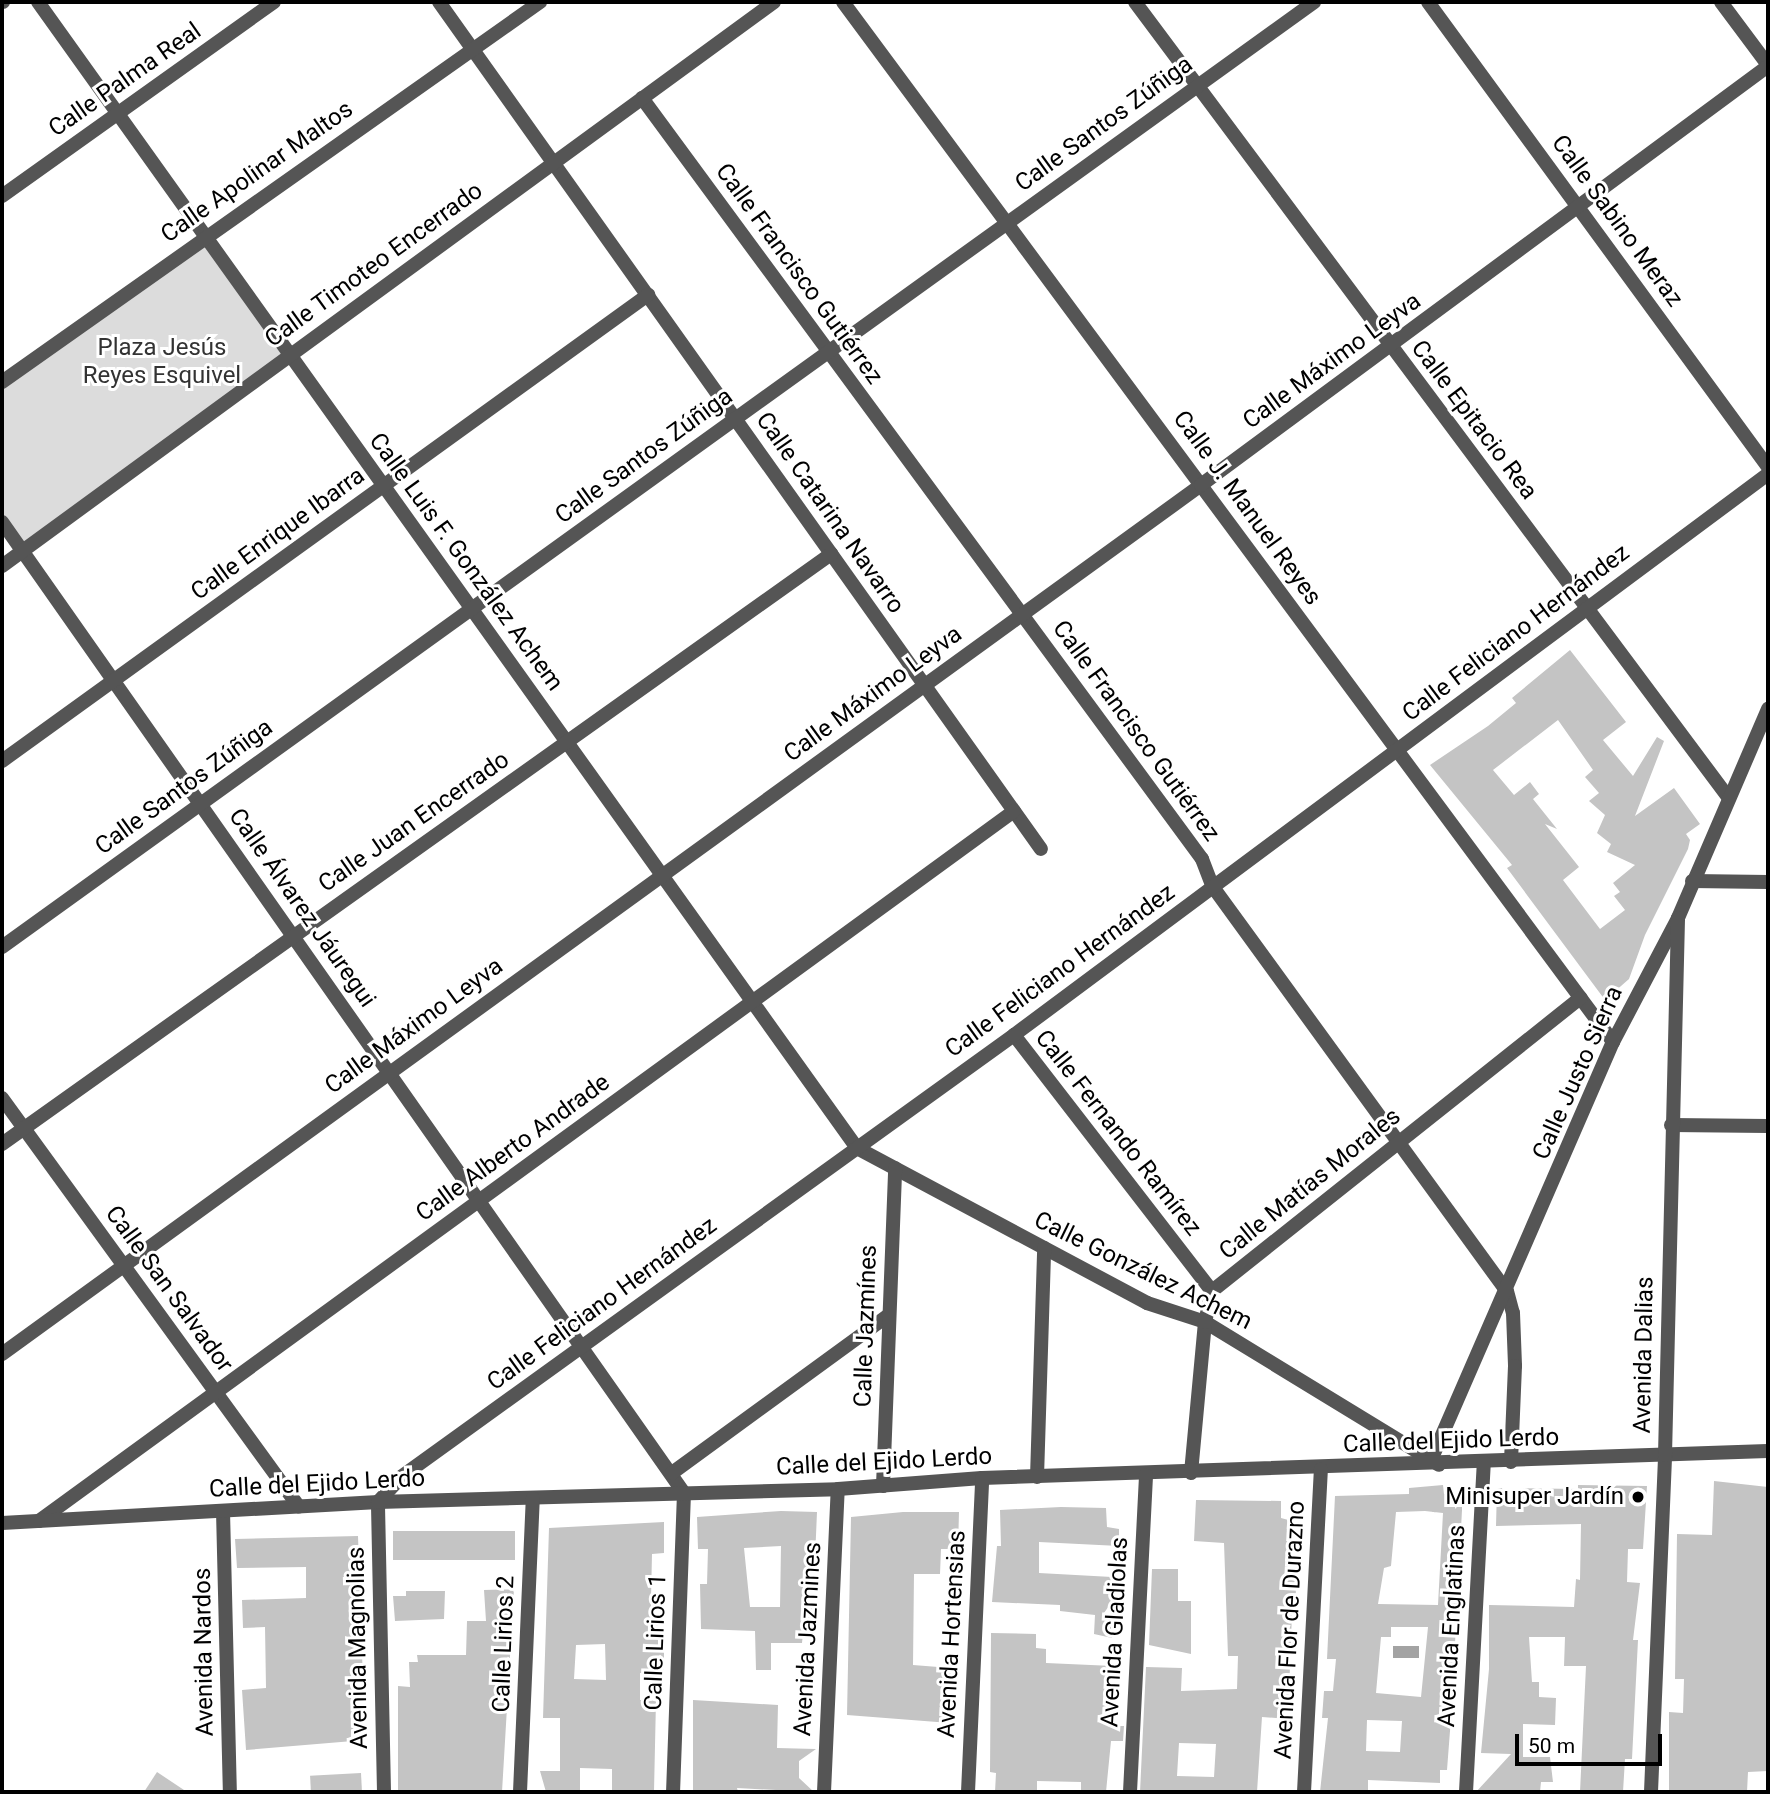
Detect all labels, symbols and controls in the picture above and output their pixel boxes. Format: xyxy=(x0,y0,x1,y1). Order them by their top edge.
street label: Calle Palma Real xyxy=(43,17,207,143)
street label: Calle Santos Zúñiga xyxy=(1010,50,1198,198)
street label: Calle Apolinar Maltos xyxy=(156,95,358,249)
street label: Calle Sabino Meraz xyxy=(1545,130,1689,312)
street label: Calle Francisco Gutiérrez xyxy=(709,158,889,390)
street label: Calle Timoteo Encerrado xyxy=(259,176,489,354)
street label: Calle Máximo Leyva xyxy=(1237,287,1427,435)
park label: Plaza Jesús Reyes Esquivel xyxy=(83,334,241,390)
street label: Calle Epitacio Rea xyxy=(1405,335,1543,505)
street label: Calle Santos Zúñiga xyxy=(550,382,738,530)
street label: Calle J. Manuel Reyes xyxy=(1167,405,1327,611)
street label: Calle Catarina Navarro xyxy=(750,407,910,619)
street label: Calle Luis F. González Achem xyxy=(363,428,569,696)
street label: Calle Enrique Ibarra xyxy=(186,461,370,607)
street label: Calle Feliciano Hernández xyxy=(1397,538,1635,728)
street label: Calle Francisco Gutiérrez xyxy=(1046,615,1226,847)
street label: Calle Máximo Leyva xyxy=(778,620,968,768)
street label: Calle Santos Zúñiga xyxy=(90,713,278,861)
street label: Calle Juan Encerrado xyxy=(313,745,515,899)
street label: Calle Álvarez Jáuregui xyxy=(222,803,382,1013)
street label: Calle Feliciano Hernández xyxy=(940,878,1180,1064)
street label: Calle Máximo Leyva xyxy=(319,952,509,1100)
street label: Calle Justo Sierra xyxy=(1527,982,1629,1164)
street label: Calle Fernando Ramírez xyxy=(1029,1024,1207,1242)
street label: Calle Alberto Andrade xyxy=(411,1068,615,1228)
street label: Calle Matías Morales xyxy=(1214,1102,1406,1266)
street label: Calle San Salvador xyxy=(99,1200,239,1378)
street label: Calle González Achem xyxy=(1029,1206,1257,1336)
street label: Calle Feliciano Hernández xyxy=(482,1211,722,1397)
street label: Calle Jazmínes xyxy=(849,1244,883,1408)
street label: Avenida Dalias xyxy=(1628,1276,1660,1434)
street label: Calle del Ejido Lerdo xyxy=(1342,1423,1560,1459)
street label: Calle del Ejido Lerdo xyxy=(775,1442,993,1482)
street label: Calle del Ejido Lerdo xyxy=(208,1464,426,1504)
place label: Minisuper Jardín xyxy=(1445,1483,1624,1511)
marker: Minisuper Jardín xyxy=(1630,1489,1646,1505)
street label: Avenida Flor de Durazno xyxy=(1269,1500,1311,1760)
street label: Avenida Englatinas xyxy=(1432,1524,1472,1728)
street label: Avenida Hortensias xyxy=(932,1529,972,1739)
street label: Avenida Gladiolas xyxy=(1096,1536,1134,1728)
street label: Avenida Jazmines xyxy=(789,1541,827,1737)
street label: Avenida Magnolias xyxy=(342,1547,374,1749)
street label: Avenida Nardos xyxy=(188,1567,220,1737)
street label: Calle Lirios 1 xyxy=(639,1573,673,1711)
street label: Calle Lirios 2 xyxy=(487,1575,521,1713)
scale bar xyxy=(1518,1720,1665,1764)
text: 50 m xyxy=(1528,1734,1575,1758)

